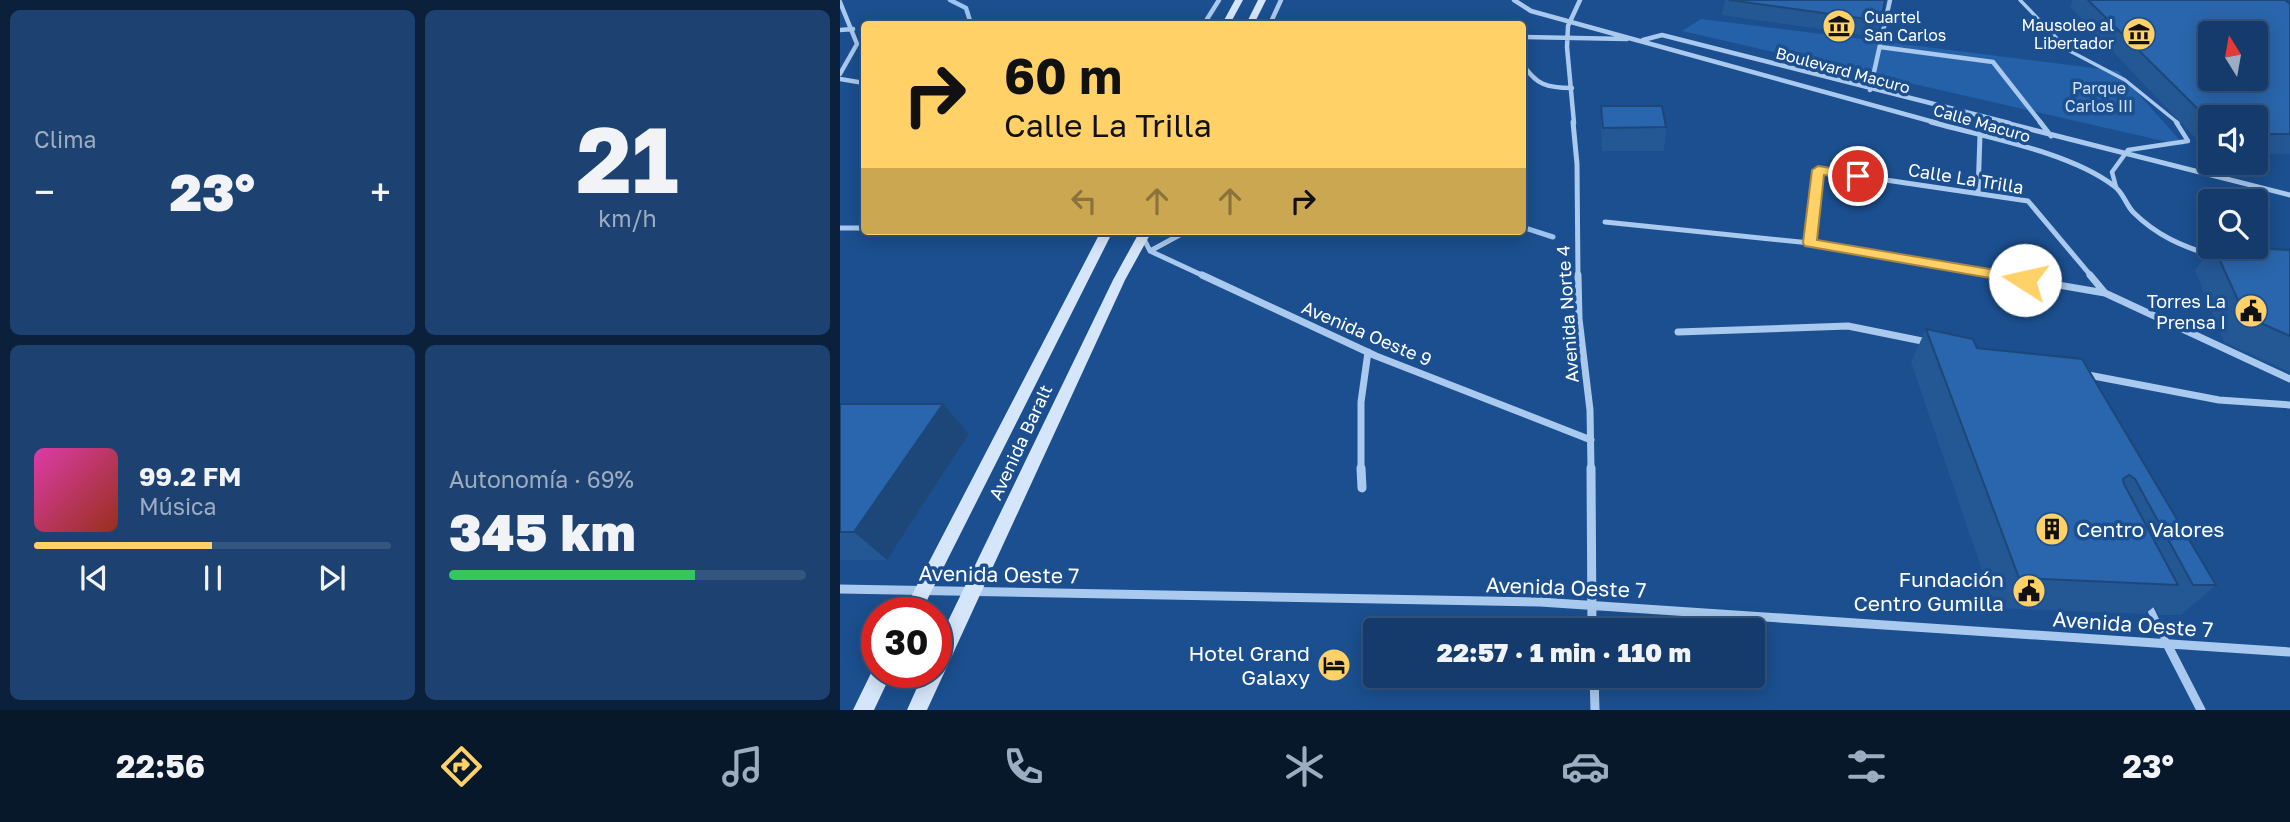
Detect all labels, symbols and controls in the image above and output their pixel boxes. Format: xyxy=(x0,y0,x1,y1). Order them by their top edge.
museum icon: Cuartel San Carlos xyxy=(1820,7,1858,45)
place label: Cuartel San Carlos xyxy=(1864,7,1946,45)
place label: Mausoleo al Libertador xyxy=(2021,15,2114,53)
museum icon: Mausoleo al Libertador xyxy=(2120,15,2158,53)
north arrow xyxy=(2198,21,2268,91)
map controls xyxy=(2198,21,2268,259)
street label: Boulevard Macuro xyxy=(1774,42,1912,98)
text: 60 m xyxy=(1004,46,1122,105)
icon: right xyxy=(889,49,980,140)
park label: Parque Carlos III xyxy=(2065,78,2133,116)
street label: Calle Macuro xyxy=(1931,100,2033,146)
text: 21 xyxy=(576,104,679,213)
button: sound xyxy=(2198,105,2268,175)
text: Calle La Trilla xyxy=(1004,106,1212,144)
text: Clima xyxy=(34,125,97,153)
pin xyxy=(1828,146,1888,206)
icon: arrive xyxy=(1839,157,1877,195)
street label: Calle La Trilla xyxy=(1907,158,2025,198)
text: 23° xyxy=(170,160,255,222)
text: − xyxy=(34,169,55,214)
text: + xyxy=(370,169,391,214)
icon: left xyxy=(1065,182,1103,220)
icon: ahead xyxy=(1138,182,1176,220)
icon: ahead xyxy=(1211,182,1249,220)
icon: right xyxy=(1284,182,1322,220)
button: search xyxy=(2198,189,2268,259)
text: km/h xyxy=(598,204,657,232)
position arrow xyxy=(1988,243,2062,317)
street label: Avenida Norte 4 xyxy=(1551,245,1583,383)
place label: Torres La Prensa I xyxy=(2147,290,2226,333)
public building icon: Torres La Prensa I xyxy=(2232,292,2270,330)
street label: Avenida Oeste 9 xyxy=(1299,296,1435,370)
street label: Avenida Baralt xyxy=(984,381,1056,503)
text: 99.2 FM xyxy=(139,461,241,492)
text: Autonomía · 69% xyxy=(449,465,634,493)
text: Música xyxy=(139,492,217,520)
text: 345 km xyxy=(449,500,636,562)
building icon: Centro Valores xyxy=(2033,510,2071,548)
place label: Centro Valores xyxy=(2076,516,2224,542)
icon: previous xyxy=(75,559,113,597)
icon: pause xyxy=(194,559,232,597)
icon: next xyxy=(313,559,351,597)
street label: Avenida Oeste 7 xyxy=(918,560,1080,588)
place label: Fundación Centro Gumilla xyxy=(1854,566,2004,616)
street label: Avenida Oeste 7 xyxy=(1485,571,1647,603)
public building icon: Fundación Centro Gumilla xyxy=(2010,572,2048,610)
speed limit sign: 30 xyxy=(861,597,952,688)
street label: Avenida Oeste 7 xyxy=(2052,605,2214,643)
text: 22:57 · 1 min · 110 m xyxy=(1437,637,1691,668)
place label: Hotel Grand Galaxy xyxy=(1188,640,1310,690)
hotel icon: Hotel Grand Galaxy xyxy=(1315,646,1353,684)
icon: directions xyxy=(437,742,486,791)
icon: music xyxy=(718,742,767,791)
icon: phone xyxy=(999,742,1048,791)
icon: climate xyxy=(1280,742,1329,791)
icon: car xyxy=(1561,742,1610,791)
icon: filters xyxy=(1842,742,1891,791)
text: 22:56 xyxy=(116,747,205,785)
text: 23° xyxy=(2122,747,2174,785)

